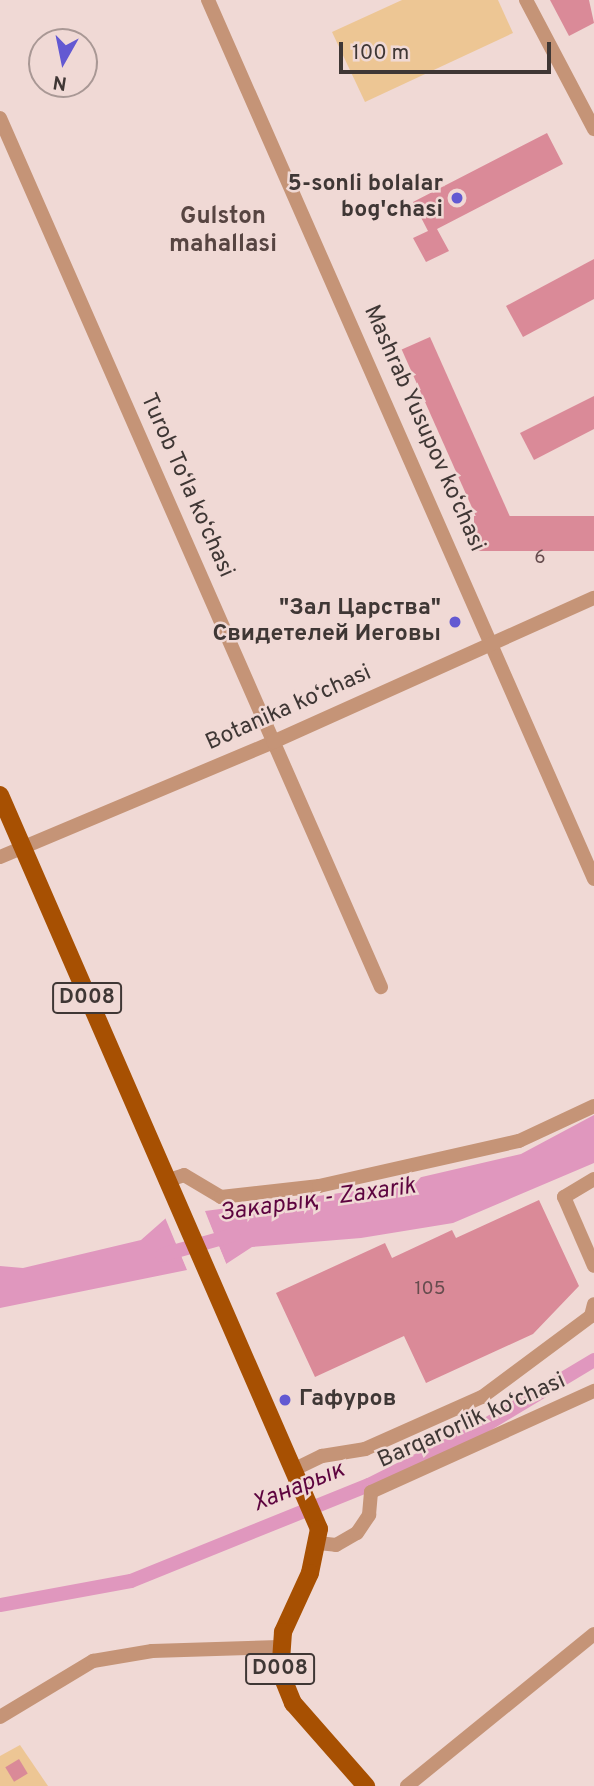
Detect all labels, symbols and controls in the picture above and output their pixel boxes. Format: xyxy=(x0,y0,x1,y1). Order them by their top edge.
north arrow xyxy=(28,28,98,98)
scale bar xyxy=(342,28,554,72)
text: 100 m xyxy=(352,40,409,67)
text: N xyxy=(51,69,69,95)
place label: 5-sonli bolalar bog'chasi xyxy=(288,171,443,225)
marker: 5-sonli bolalar bog'chasi xyxy=(449,190,465,206)
district label: Gulston mahallasi xyxy=(169,204,277,260)
street label: Mashrab Yusupov ko‘chasi xyxy=(356,301,490,557)
street label: Turob To‘la ko‘chasi xyxy=(133,389,239,583)
house number: 6 xyxy=(534,548,546,570)
place label: "Зал Царства" Свидетелей Иеговы xyxy=(213,595,441,649)
marker: "Зал Царства" Свидетелей Иеговы xyxy=(447,614,463,630)
street label: Botanika ko‘chasi xyxy=(202,660,376,758)
road number: D008 xyxy=(52,981,122,1016)
water label: Закарық - Zaxarik xyxy=(218,1173,418,1229)
house number: 105 xyxy=(414,1279,446,1301)
street label: Barqarorlik ko‘chasi xyxy=(374,1368,570,1476)
place label: Гафуров xyxy=(299,1386,396,1414)
marker: Гафуров xyxy=(277,1392,293,1408)
water label: Ханарык xyxy=(249,1456,349,1520)
road number: D008 xyxy=(245,1652,315,1686)

